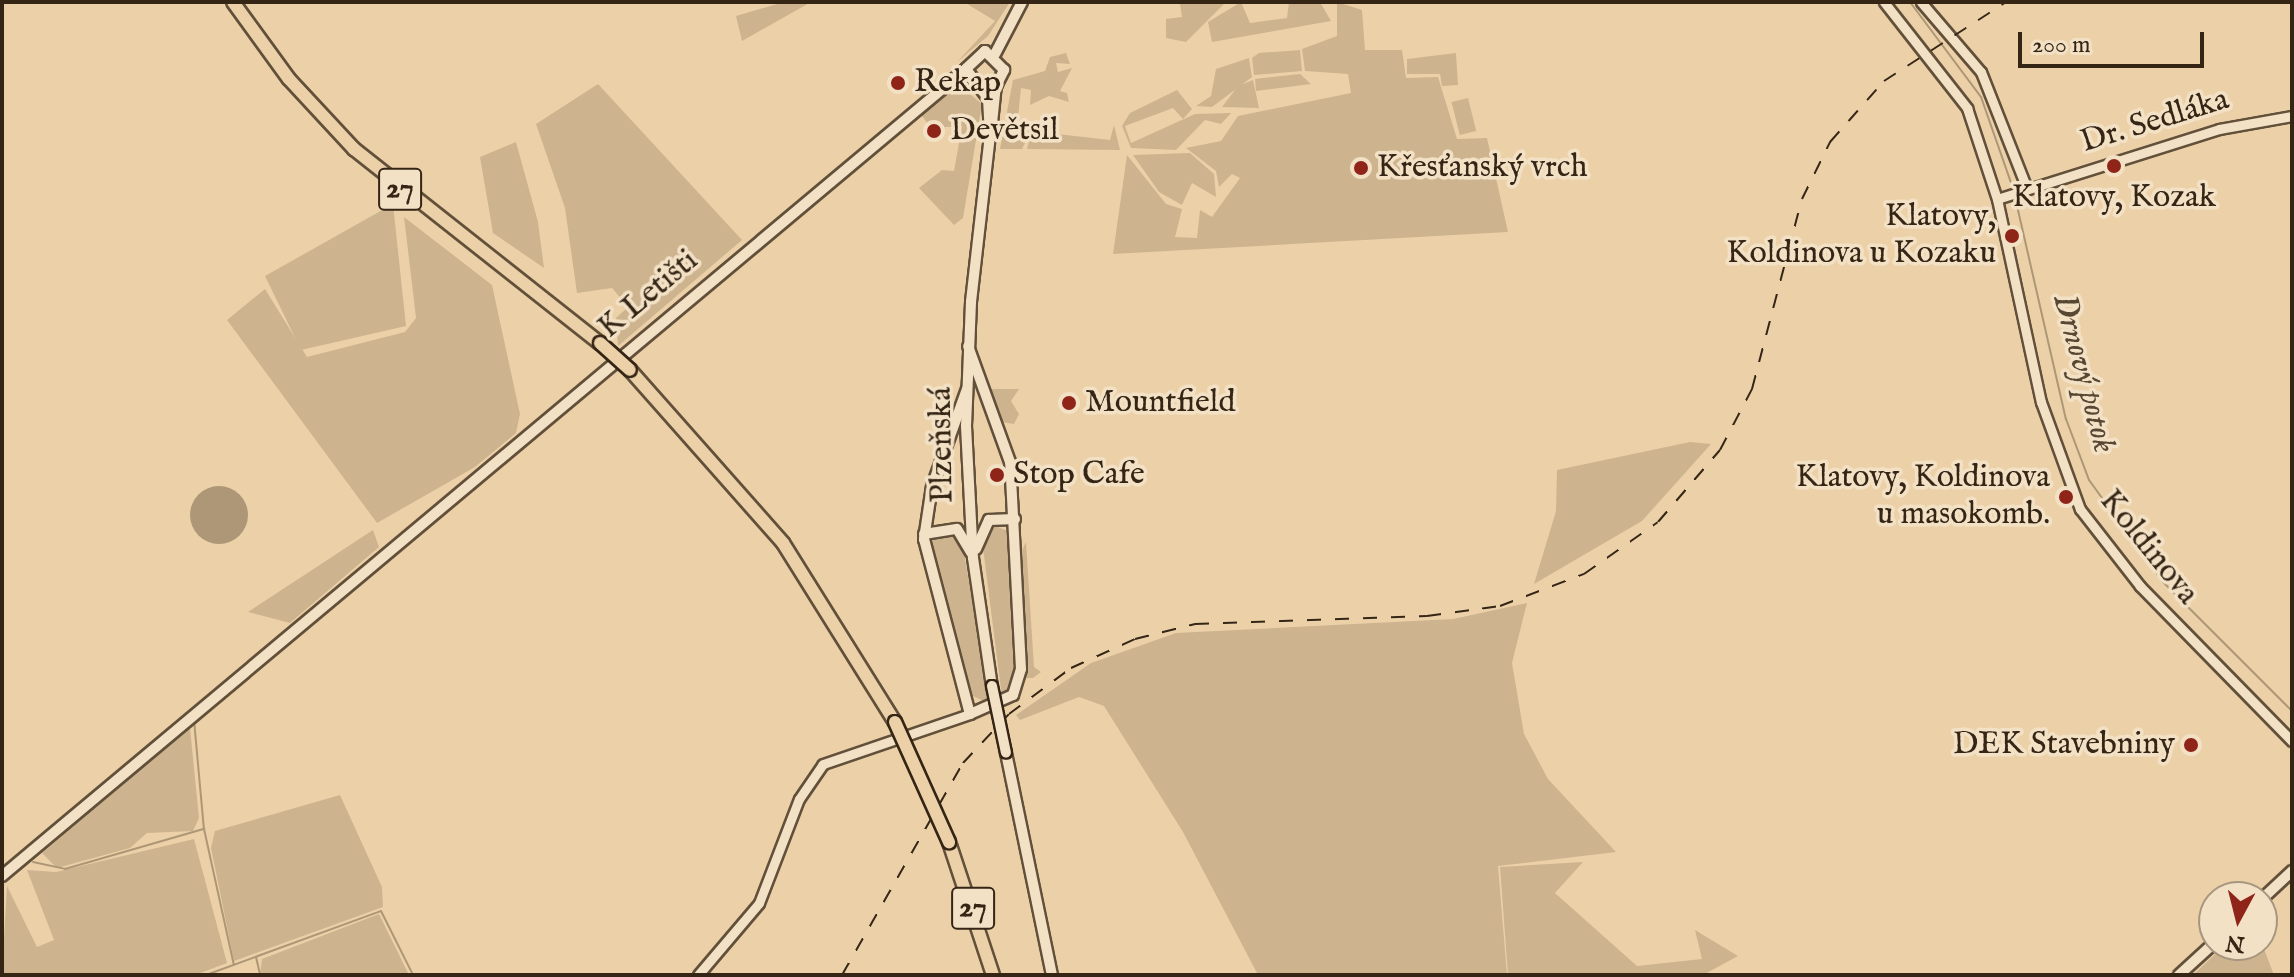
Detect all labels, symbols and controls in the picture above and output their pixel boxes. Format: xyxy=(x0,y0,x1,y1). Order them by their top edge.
scale bar xyxy=(2022,16,2208,66)
text: 200 m xyxy=(2032,30,2091,61)
place label: Rekap xyxy=(914,64,1001,102)
marker: Rekap xyxy=(889,74,907,92)
street label: Dr. Sedláka xyxy=(2076,81,2234,163)
place label: Devětsil xyxy=(950,112,1059,150)
marker: Devětsil xyxy=(925,122,943,140)
place label: Křesťanský vrch xyxy=(1377,149,1588,187)
marker: Klatovy, Kozak xyxy=(2105,157,2123,175)
marker: Křesťanský vrch xyxy=(1352,159,1370,177)
road number: 27 xyxy=(378,163,422,215)
place label: Klatovy, Kozak xyxy=(2012,179,2216,217)
place label: Klatovy, Koldinova u Kozaku xyxy=(1726,199,1996,274)
marker: Klatovy, Koldinova u Kozaku xyxy=(2003,227,2021,245)
street label: K Letišti xyxy=(591,242,707,348)
water label: Drnový potok xyxy=(2043,289,2125,457)
place label: Mountfield xyxy=(1085,384,1235,422)
street label: Plzeňská xyxy=(923,387,963,503)
marker: Mountfield xyxy=(1060,394,1078,412)
place label: Stop Cafe xyxy=(1013,456,1145,494)
place label: Klatovy, Koldinova u masokomb. xyxy=(1796,460,2050,535)
marker: Stop Cafe xyxy=(988,466,1006,484)
street label: Koldinova xyxy=(2090,483,2206,613)
marker: Klatovy, Koldinova u masokomb. xyxy=(2057,488,2075,506)
place label: DEK Stavebniny xyxy=(1953,726,2175,764)
marker: DEK Stavebniny xyxy=(2182,736,2200,754)
north arrow xyxy=(2198,881,2278,961)
road number: 27 xyxy=(951,882,995,934)
text: N xyxy=(2224,928,2246,958)

